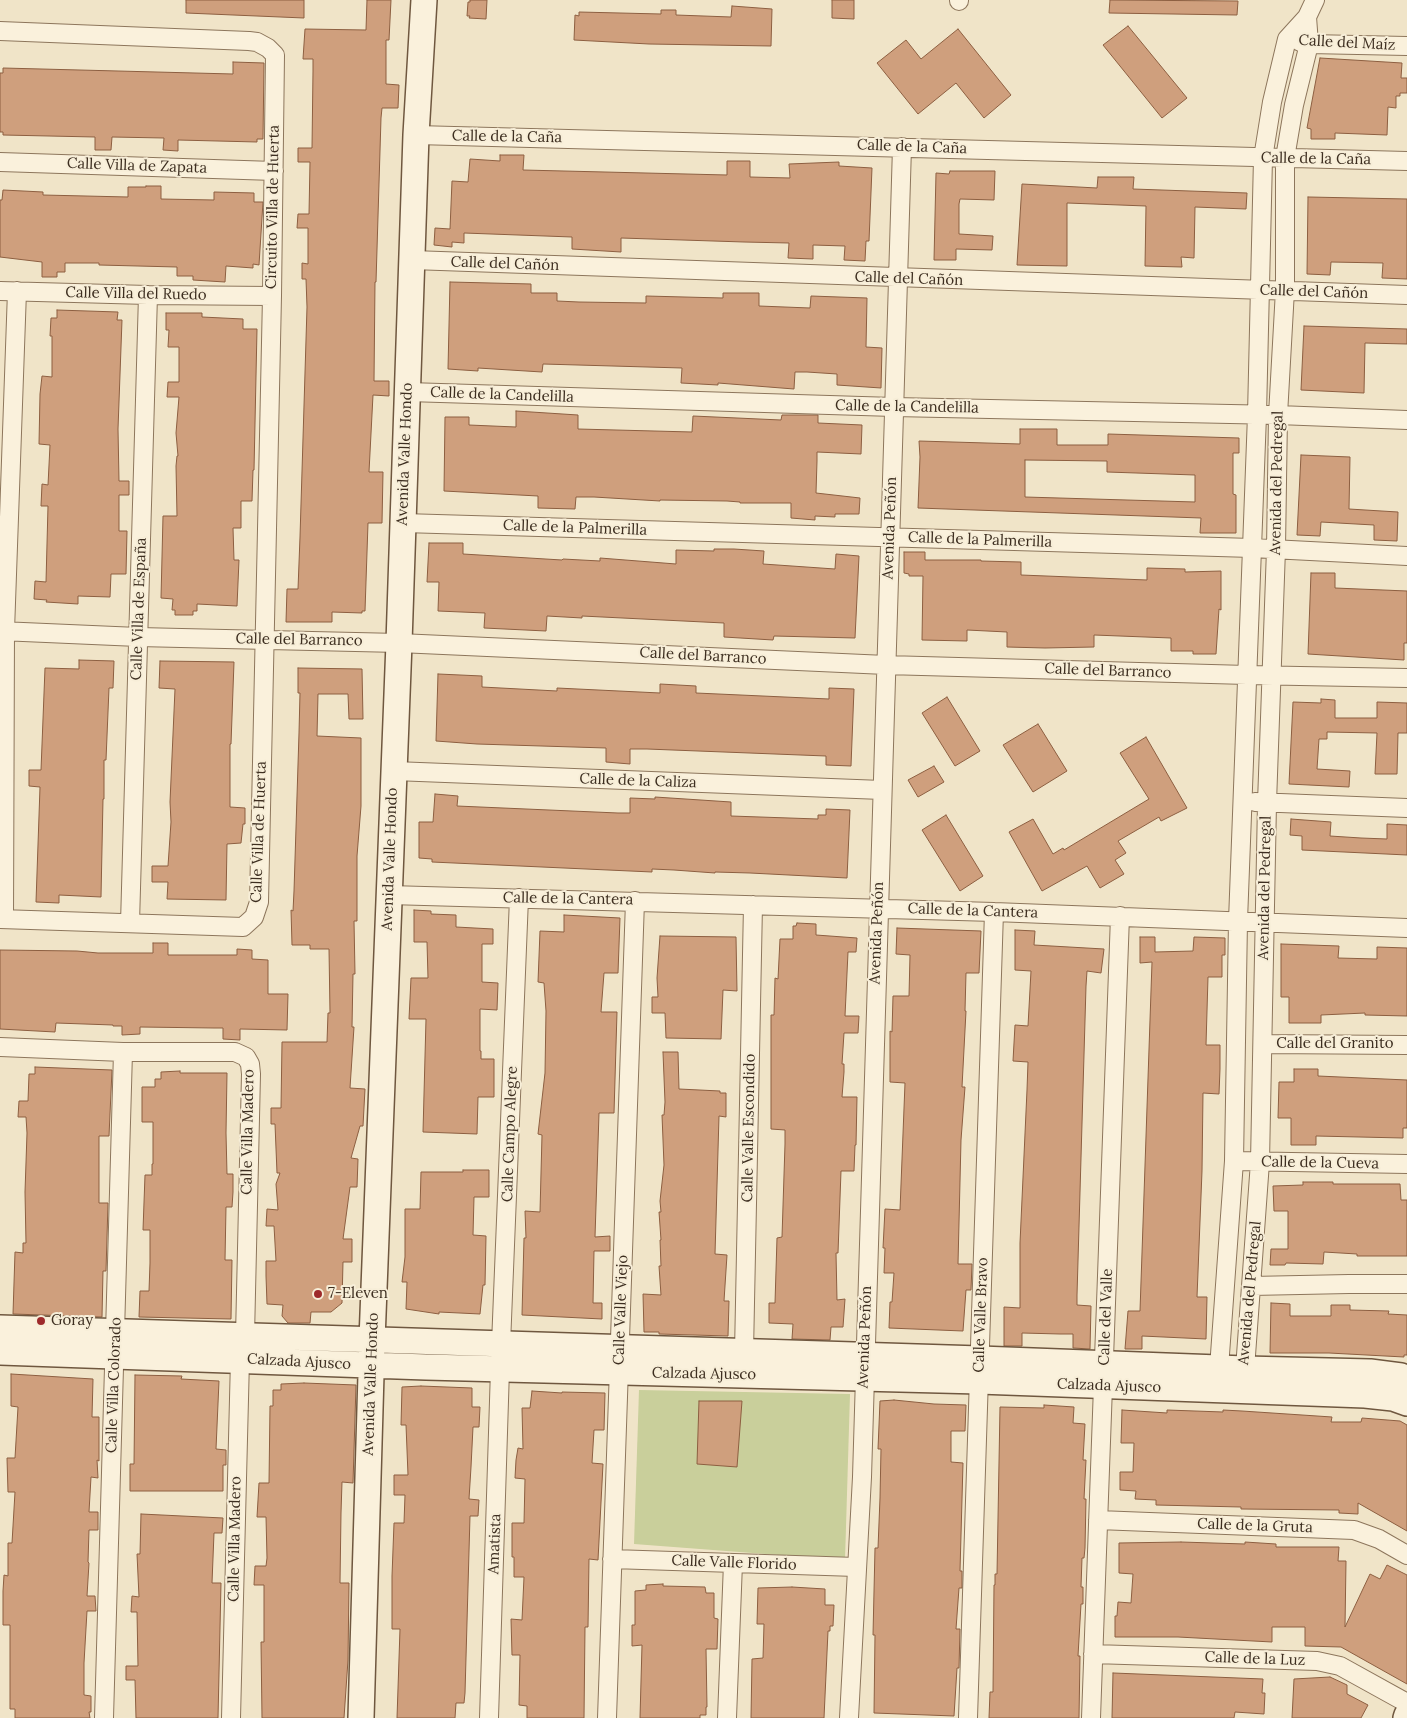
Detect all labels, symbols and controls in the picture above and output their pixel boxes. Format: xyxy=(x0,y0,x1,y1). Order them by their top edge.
street label: Calle del Maíz xyxy=(1298,31,1396,55)
street label: Circuito Villa de Huerta xyxy=(263,125,283,289)
street label: Calle de la Caña xyxy=(452,127,562,147)
street label: Calle de la Caña xyxy=(857,136,967,158)
street label: Calle de la Caña xyxy=(1261,149,1371,169)
street label: Calle Villa de Zapata xyxy=(67,155,207,177)
street label: Calle del Cañón xyxy=(450,253,560,275)
street label: Calle del Cañón xyxy=(854,268,964,290)
street label: Calle del Cañón xyxy=(1259,281,1369,303)
street label: Calle Villa del Ruedo xyxy=(65,284,207,304)
street label: Avenida Valle Hondo xyxy=(394,382,416,526)
street label: Calle de la Candelilla xyxy=(430,383,574,407)
street label: Calle de la Candelilla xyxy=(835,397,979,417)
street label: Avenida del Pedregal xyxy=(1267,411,1287,555)
street label: Avenida Peñón xyxy=(879,476,901,580)
street label: Calle de la Palmerilla xyxy=(503,516,647,540)
street label: Calle de la Palmerilla xyxy=(908,528,1052,552)
street label: Calle Villa de España xyxy=(128,537,150,681)
street label: Calle del Barranco xyxy=(235,630,363,650)
street label: Calle del Barranco xyxy=(639,644,767,668)
street label: Calle del Barranco xyxy=(1044,660,1172,682)
street label: Calle Villa de Huerta xyxy=(248,761,270,903)
street label: Calle de la Caliza xyxy=(579,770,697,792)
street label: Avenida Valle Hondo xyxy=(379,787,401,931)
street label: Avenida del Pedregal xyxy=(1255,816,1275,960)
street label: Avenida Peñón xyxy=(866,881,888,985)
street label: Calle de la Cantera xyxy=(503,889,633,909)
street label: Calle de la Cantera xyxy=(907,900,1039,922)
street label: Calle del Granito xyxy=(1276,1035,1394,1053)
street label: Calle Valle Escondido xyxy=(739,1053,759,1203)
street label: Calle Campo Alegre xyxy=(499,1066,521,1202)
street label: Calle Villa Madero xyxy=(238,1069,258,1195)
street label: Calle de la Cueva xyxy=(1261,1153,1379,1173)
street label: Avenida del Pedregal xyxy=(1235,1220,1265,1366)
street label: Calle Valle Viejo xyxy=(610,1254,632,1366)
street label: Calle Valle Bravo xyxy=(970,1257,992,1373)
street label: Calle del Valle xyxy=(1095,1268,1117,1366)
place label: 7-Eleven xyxy=(328,1285,388,1303)
street label: Avenida Peñón xyxy=(854,1285,876,1389)
marker: 7-Eleven xyxy=(312,1288,324,1300)
place label: Goray xyxy=(51,1312,93,1330)
street label: Avenida Valle Hondo xyxy=(360,1312,382,1456)
marker: Goray xyxy=(35,1315,47,1327)
street label: Calle Villa Colorado xyxy=(103,1317,125,1453)
street label: Calzada Ajusco xyxy=(246,1350,352,1374)
street label: Calzada Ajusco xyxy=(652,1364,756,1384)
street label: Calzada Ajusco xyxy=(1057,1375,1161,1397)
street label: Calle Villa Madero xyxy=(225,1476,245,1602)
street label: Amatista xyxy=(485,1513,505,1575)
street label: Calle de la Gruta xyxy=(1197,1515,1313,1537)
street label: Calle Valle Florido xyxy=(671,1552,797,1574)
street label: Calle de la Luz xyxy=(1204,1648,1306,1670)

